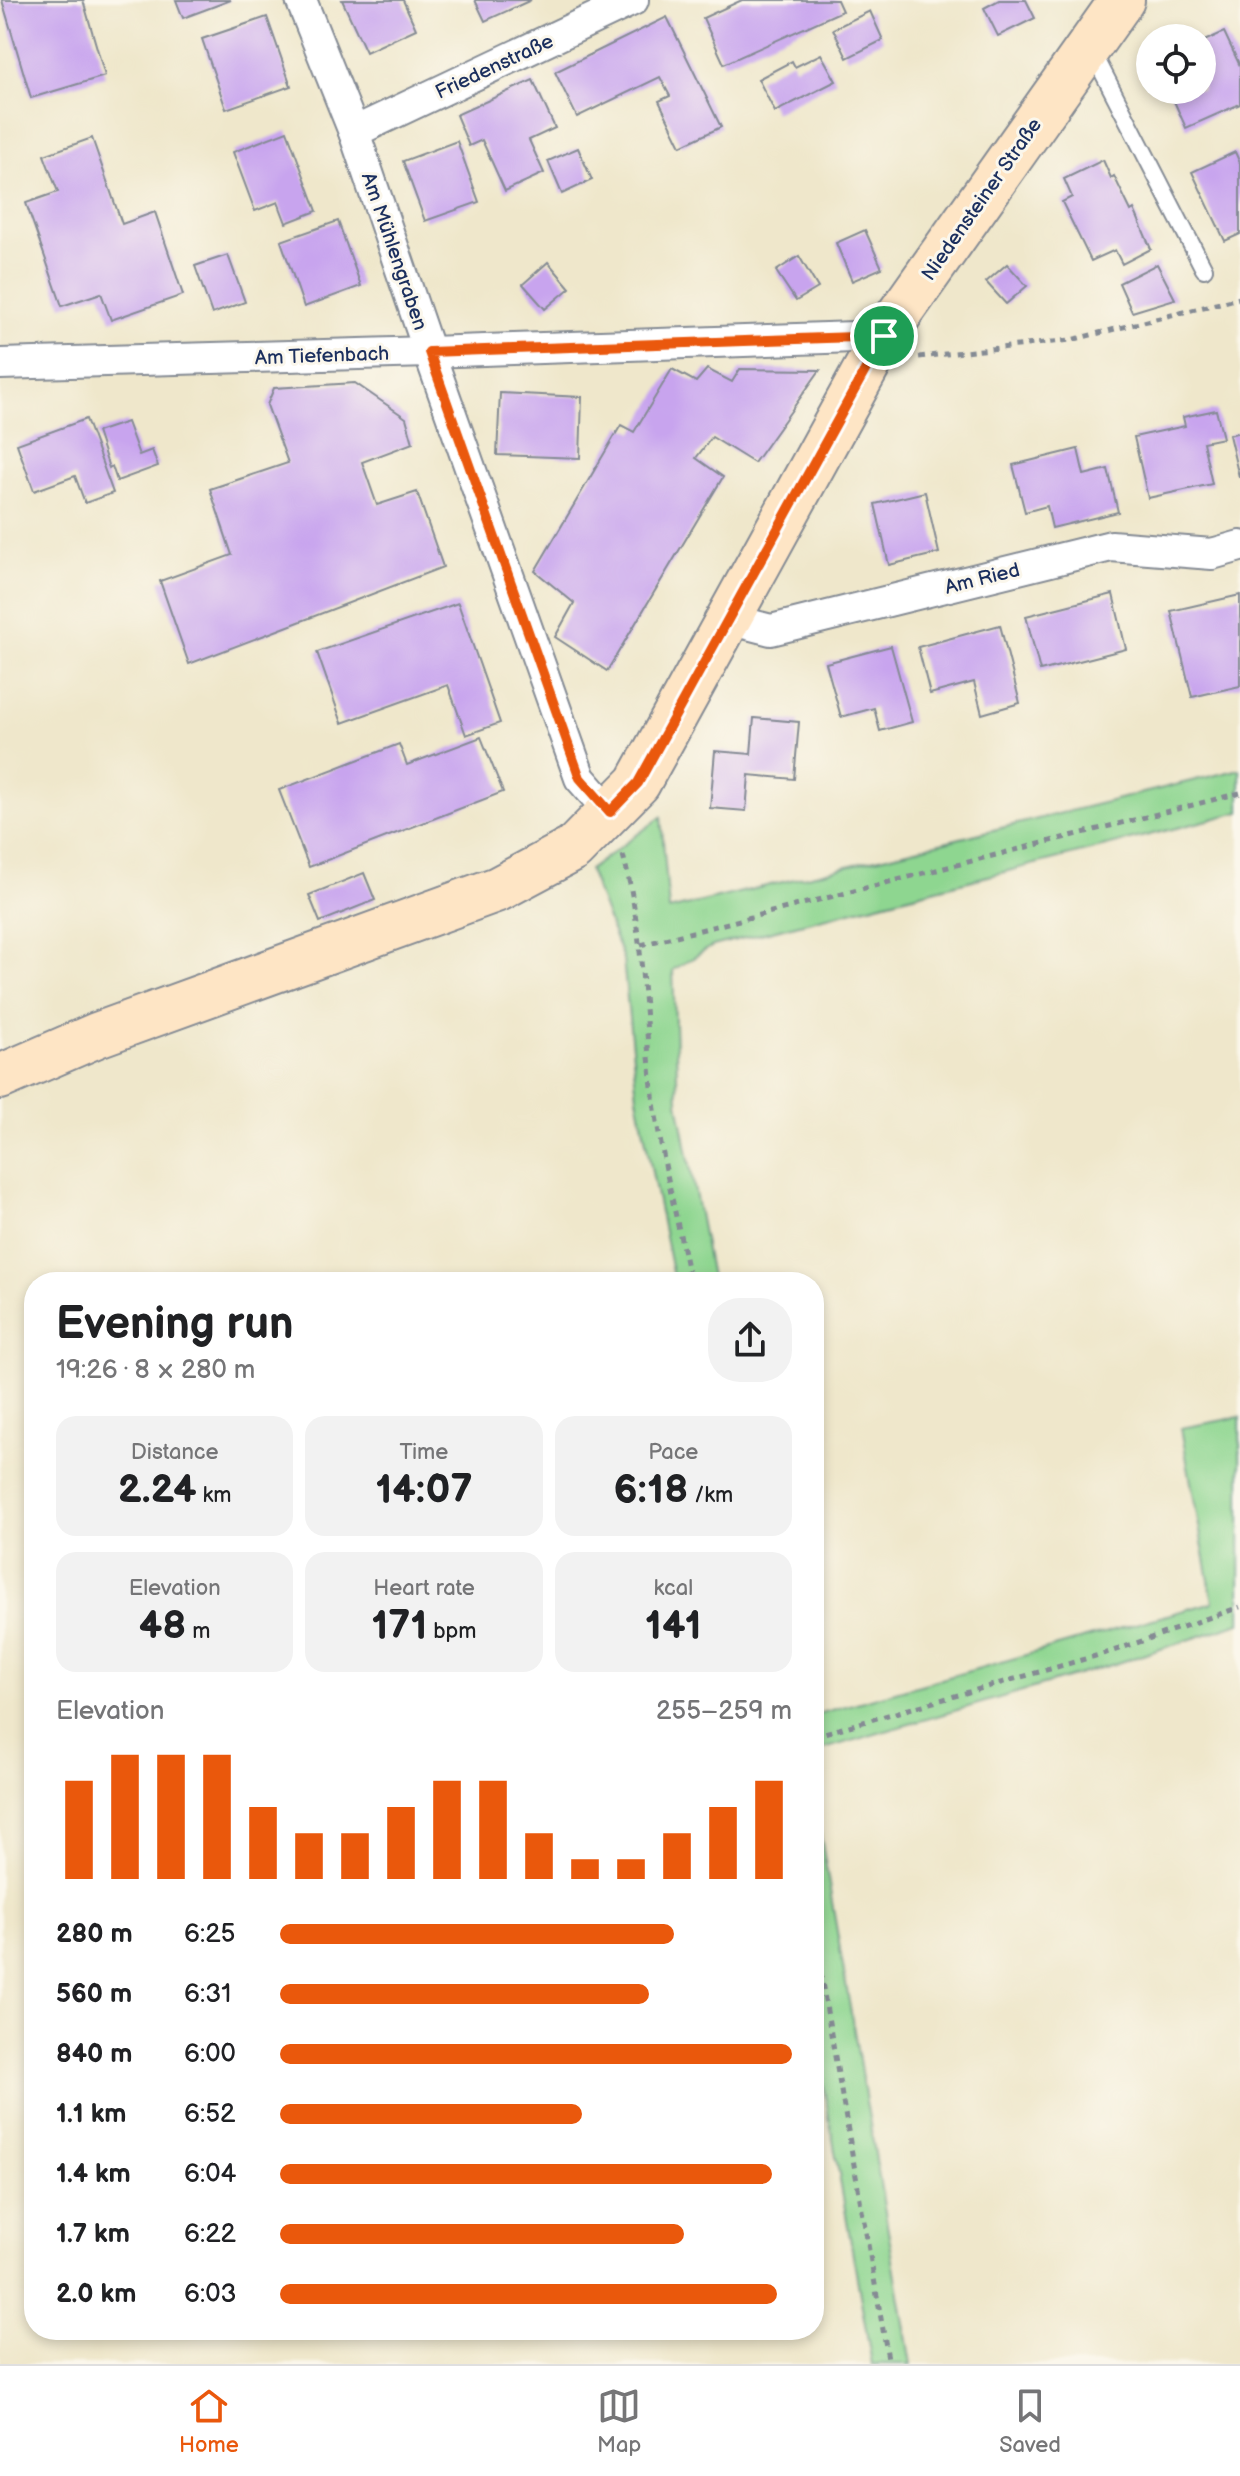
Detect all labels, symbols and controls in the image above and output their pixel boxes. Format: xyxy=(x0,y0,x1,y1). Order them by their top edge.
map controls xyxy=(1136,24,1216,104)
button: locate xyxy=(1136,24,1216,104)
street label: Friedenstraße xyxy=(432,29,557,105)
street label: Niedensteiner Straße xyxy=(917,114,1047,285)
street label: Am Mühlengraben xyxy=(356,169,432,333)
pin xyxy=(850,302,918,370)
icon: arrive xyxy=(862,314,906,358)
street label: Am Tiefenbach xyxy=(254,342,390,370)
street label: Am Ried xyxy=(942,558,1022,600)
text: Evening run xyxy=(56,1298,293,1351)
button: share xyxy=(708,1298,792,1382)
text: 19:26 · 8 × 280 m xyxy=(56,1355,255,1386)
text: Distance xyxy=(131,1439,219,1466)
text: Time xyxy=(400,1439,448,1466)
text: Pace xyxy=(648,1439,698,1466)
text: 2.24 xyxy=(118,1466,197,1514)
text: 14:07 xyxy=(375,1466,472,1514)
text: 6:18 xyxy=(614,1466,688,1514)
text: km xyxy=(197,1482,231,1509)
text: /km xyxy=(688,1482,733,1509)
text: Elevation xyxy=(129,1575,221,1602)
text: Heart rate xyxy=(373,1575,475,1602)
text: kcal xyxy=(654,1575,693,1602)
text: 48 xyxy=(139,1602,186,1650)
text: 171 xyxy=(371,1602,427,1650)
text: 141 xyxy=(645,1602,702,1650)
text: m xyxy=(186,1618,211,1645)
text: bpm xyxy=(427,1618,477,1645)
text: Elevation xyxy=(56,1696,164,1727)
text: 255–259 m xyxy=(656,1696,792,1727)
text: 280 m xyxy=(56,1919,133,1950)
text: 6:25 xyxy=(184,1919,235,1950)
text: 560 m xyxy=(56,1979,132,2010)
text: 6:31 xyxy=(184,1979,231,2010)
text: 840 m xyxy=(56,2039,132,2070)
text: 6:00 xyxy=(184,2039,236,2070)
text: 1.1 km xyxy=(56,2099,126,2130)
text: 6:52 xyxy=(184,2099,235,2130)
text: 1.4 km xyxy=(56,2159,131,2190)
text: 6:04 xyxy=(184,2159,236,2190)
text: 1.7 km xyxy=(56,2219,130,2250)
text: 6:22 xyxy=(184,2219,236,2250)
text: 2.0 km xyxy=(56,2279,136,2310)
text: 6:03 xyxy=(184,2279,236,2310)
tab: Home xyxy=(179,2384,239,2459)
tab: Map xyxy=(597,2384,641,2459)
tab: Saved xyxy=(999,2384,1061,2459)

